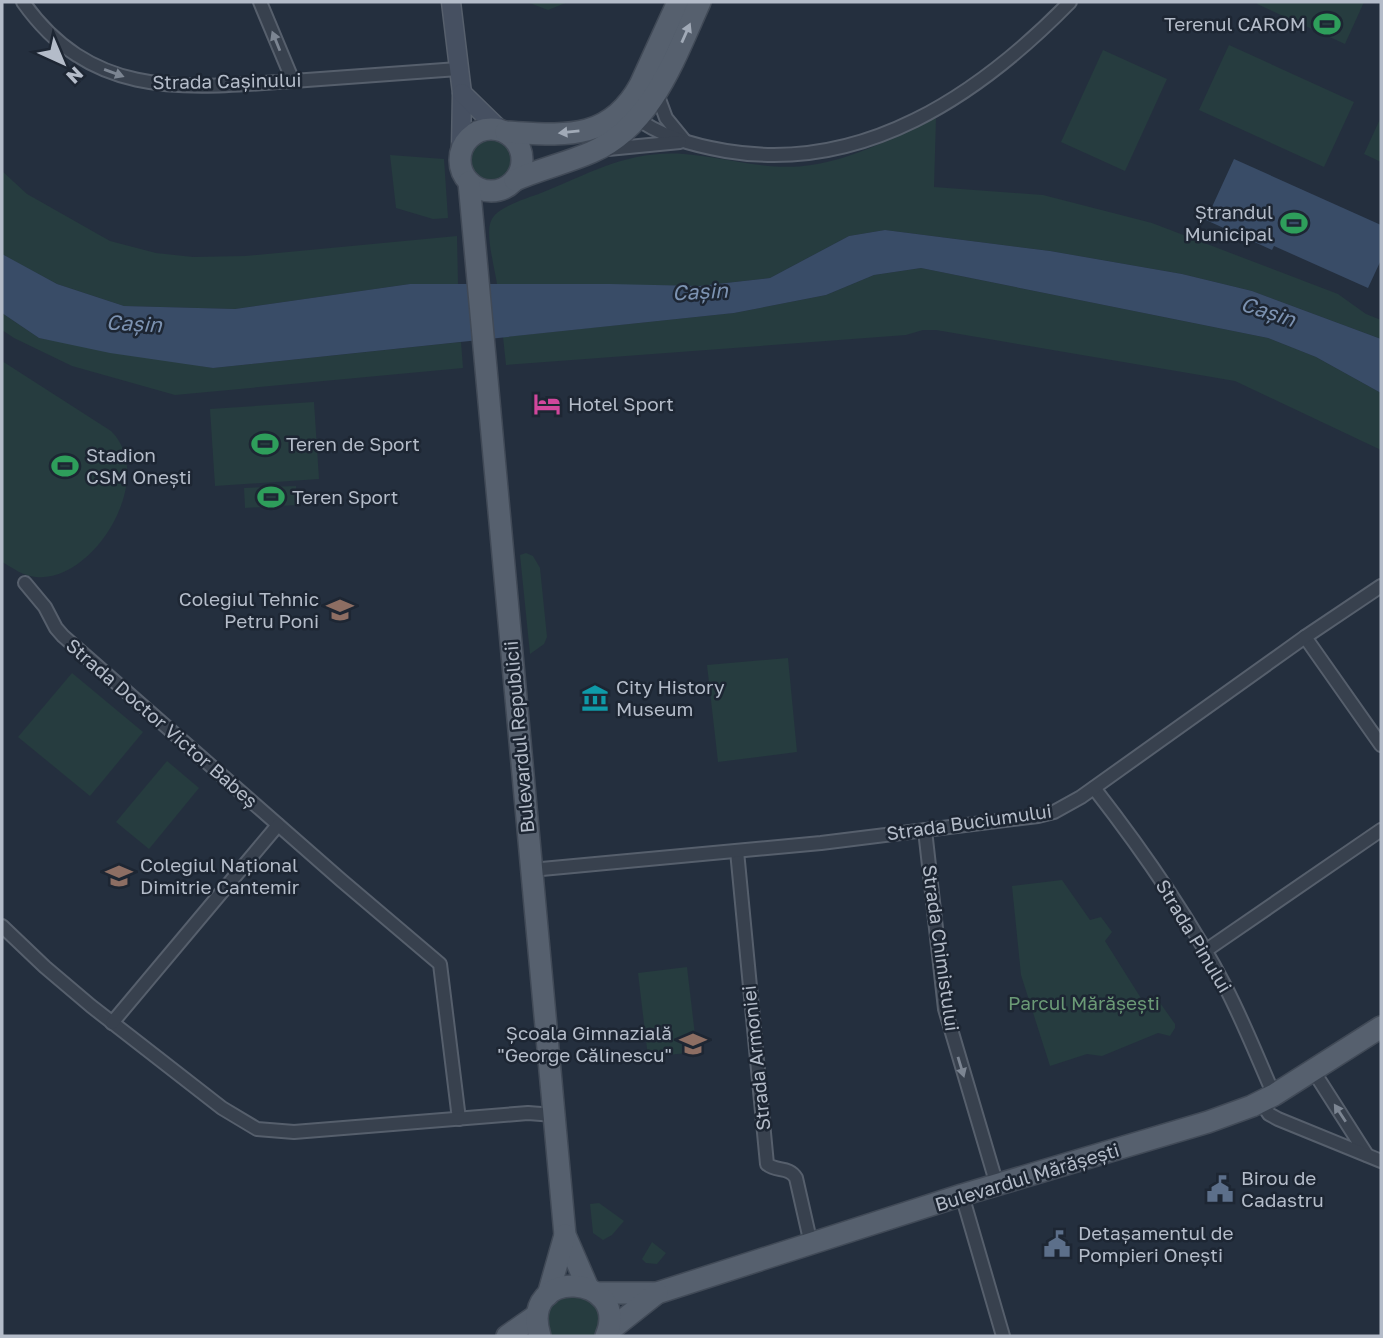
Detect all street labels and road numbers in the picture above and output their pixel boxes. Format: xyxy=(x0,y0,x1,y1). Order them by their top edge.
street label: Strada Cașinului xyxy=(152,68,302,93)
street label: Strada Doctor Victor Babeș xyxy=(62,633,263,812)
street label: Bulevardul Republicii xyxy=(499,640,538,834)
street label: Strada Buciumului xyxy=(885,799,1053,844)
street label: Strada Chimistului xyxy=(918,863,965,1033)
street label: Strada Pinului xyxy=(1152,875,1237,996)
street label: Strada Armoniei xyxy=(736,984,775,1132)
street label: Bulevardul Mărășești xyxy=(932,1138,1122,1216)

